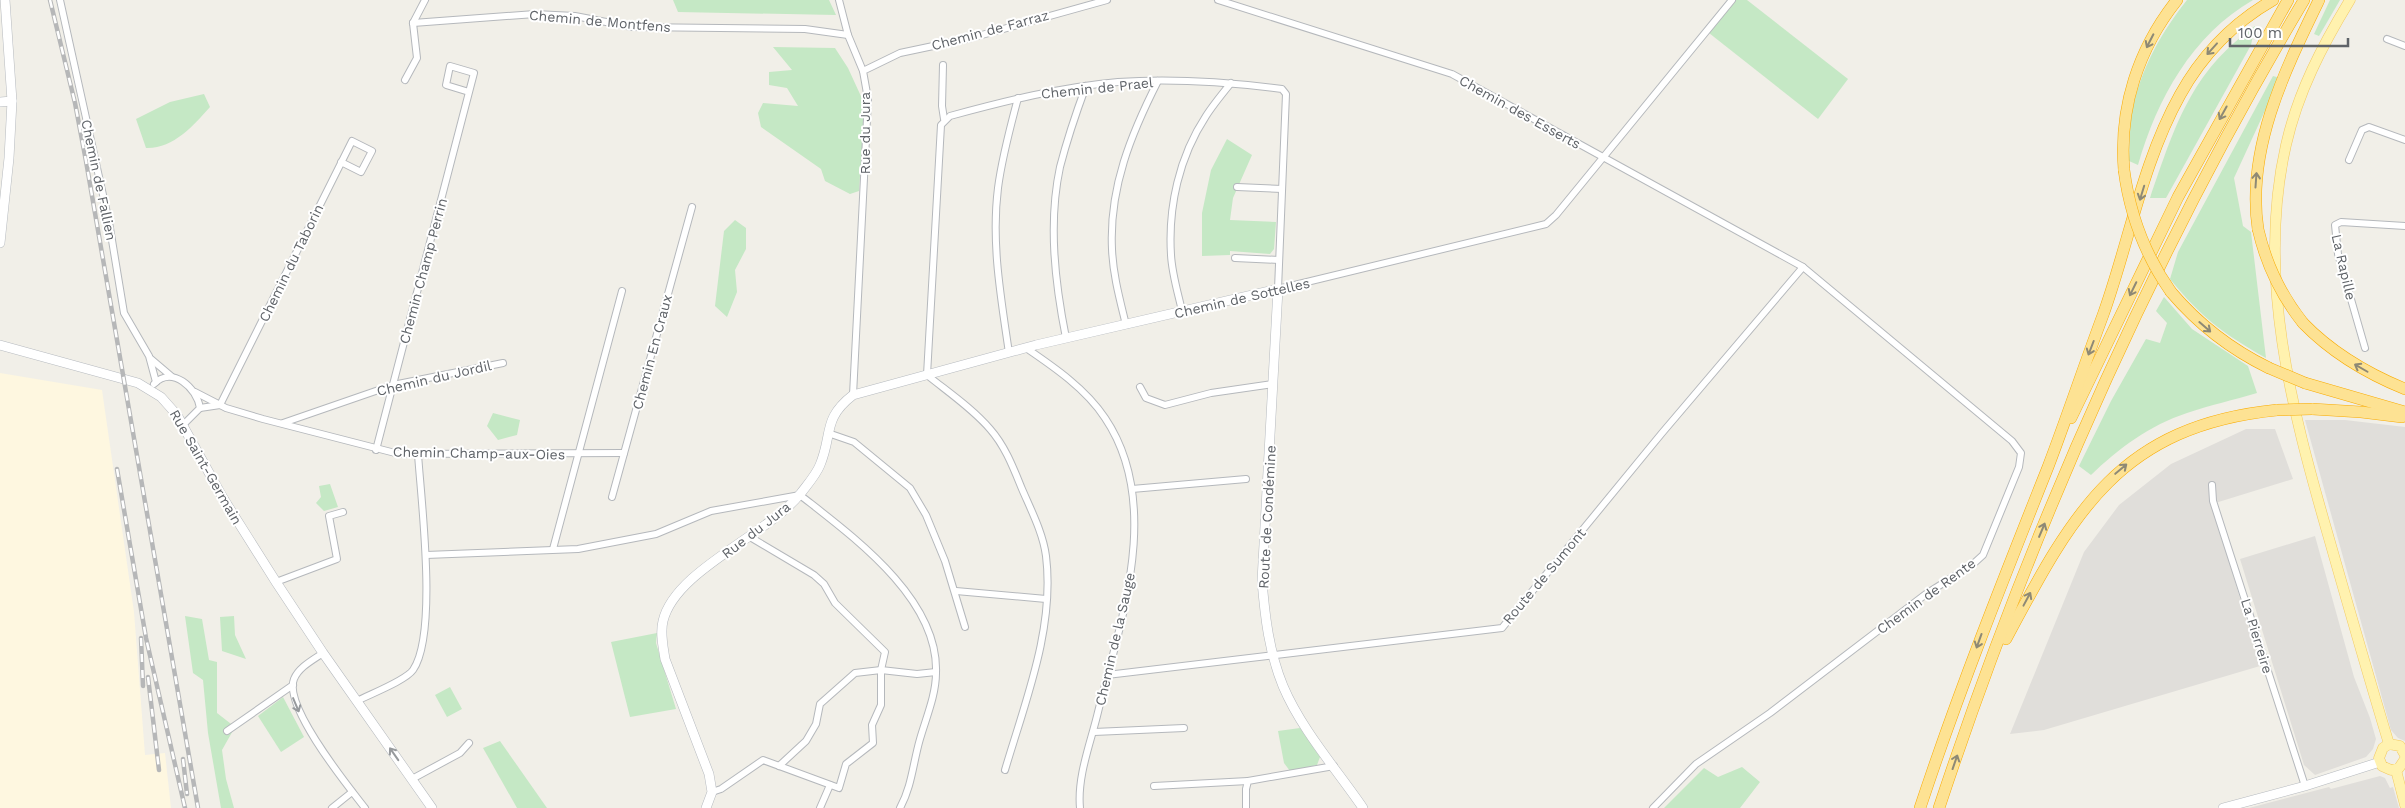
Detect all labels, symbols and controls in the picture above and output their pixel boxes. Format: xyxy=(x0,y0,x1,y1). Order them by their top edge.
street label: Chemin de Montfens xyxy=(528,7,672,35)
street label: Chemin de Farraz xyxy=(930,7,1050,53)
scale bar xyxy=(2230,15,2348,47)
text: 100 m xyxy=(2238,24,2282,42)
one-way arrow xyxy=(2145,33,2154,48)
one-way arrow xyxy=(2206,42,2218,55)
street label: Chemin des Esserts xyxy=(1457,72,1583,152)
street label: Chemin de Prael xyxy=(1040,74,1155,102)
street label: Rue du Jura xyxy=(857,92,873,174)
one-way arrow xyxy=(2218,106,2228,120)
street label: Chemin de Fallien xyxy=(78,118,120,242)
one-way arrow xyxy=(2252,172,2261,188)
one-way arrow xyxy=(2136,185,2146,201)
street label: Chemin Champ Perrin xyxy=(396,196,450,346)
street label: Chemin du Taborin xyxy=(256,202,326,324)
street label: La Rapille xyxy=(2329,232,2359,302)
street label: Chemin de Sottelles xyxy=(1173,275,1311,321)
one-way arrow xyxy=(2127,281,2137,296)
street label: Chemin En Craux xyxy=(629,293,675,411)
one-way arrow xyxy=(2198,322,2211,333)
one-way arrow xyxy=(2085,340,2094,355)
street label: Chemin du Jordil xyxy=(375,357,494,399)
one-way arrow xyxy=(2354,363,2368,373)
street label: Rue Saint-Germain xyxy=(167,407,245,527)
street label: Chemin Champ-aux-Oies xyxy=(393,443,565,463)
street label: Route de Condémine xyxy=(1255,445,1279,589)
one-way arrow xyxy=(2115,463,2128,475)
street label: Rue du Jura xyxy=(719,498,793,562)
one-way arrow xyxy=(2037,523,2047,538)
street label: Route de Sumont xyxy=(1499,525,1589,627)
street label: Chemin de Rente xyxy=(1874,555,1978,637)
street label: Chemin de la Sauge xyxy=(1092,571,1138,707)
one-way arrow xyxy=(2022,593,2032,607)
street label: La Pierreire xyxy=(2238,597,2276,675)
one-way arrow xyxy=(1974,632,1983,648)
one-way arrow xyxy=(292,697,302,712)
one-way arrow xyxy=(389,747,399,761)
one-way arrow xyxy=(1951,755,1960,770)

